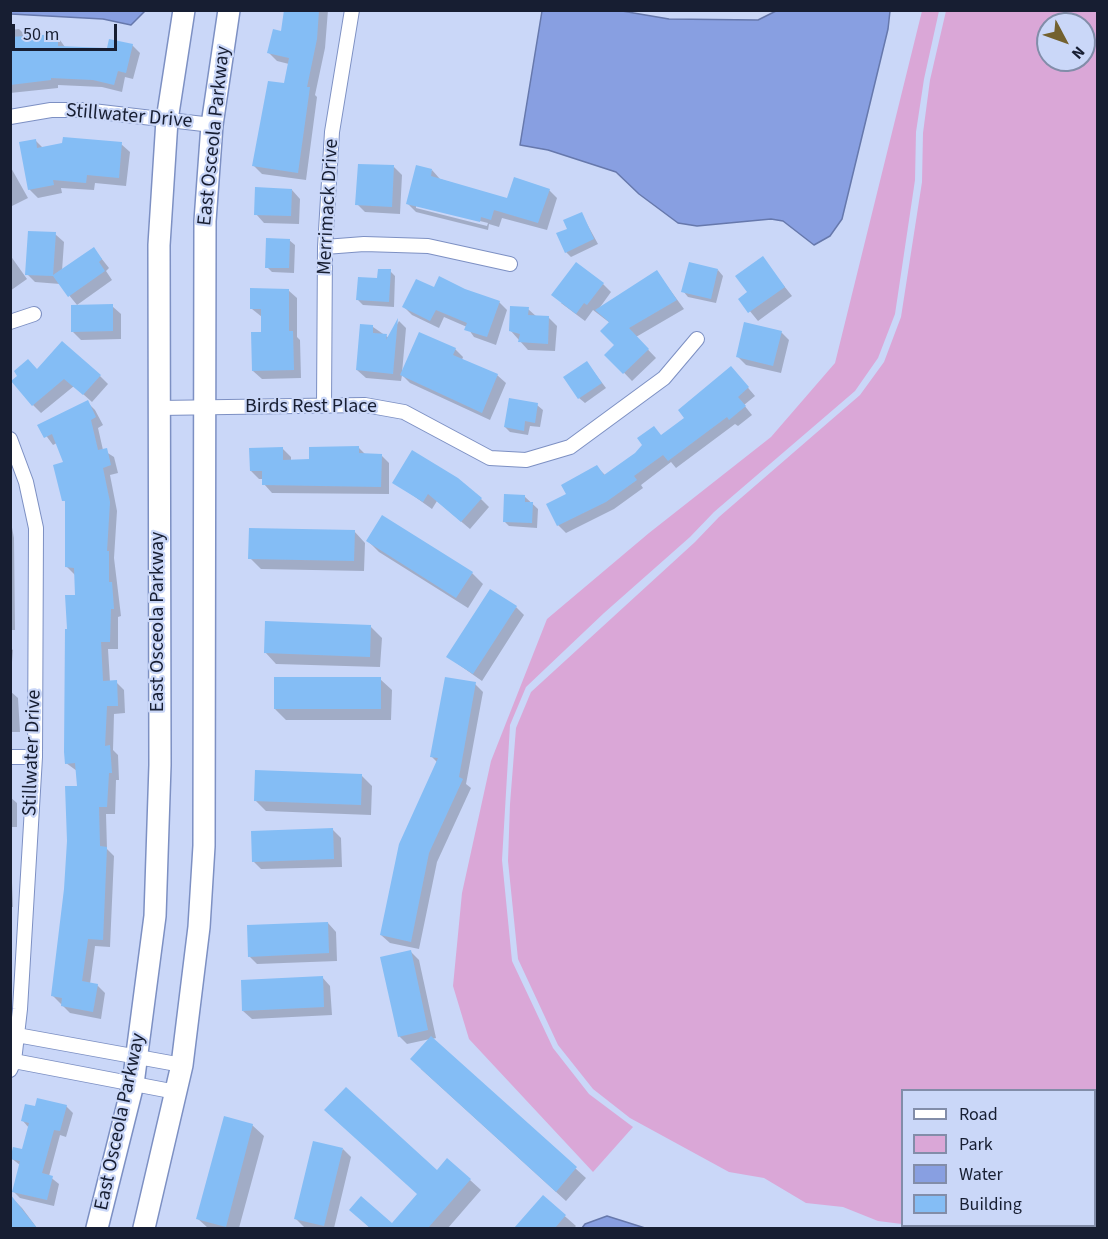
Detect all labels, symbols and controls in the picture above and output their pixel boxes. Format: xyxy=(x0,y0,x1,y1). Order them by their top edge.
scale bar xyxy=(15,12,120,50)
north arrow xyxy=(1036,12,1096,72)
text: 50 m xyxy=(23,22,59,47)
text: N xyxy=(1066,41,1090,64)
street label: East Osceola Parkway xyxy=(194,45,236,227)
street label: Stillwater Drive xyxy=(65,100,193,134)
street label: Merrimack Drive xyxy=(313,138,345,276)
street label: Birds Rest Place xyxy=(245,396,377,420)
street label: East Osceola Parkway xyxy=(147,532,171,712)
street label: Stillwater Drive xyxy=(19,689,47,817)
street label: East Osceola Parkway xyxy=(90,1031,152,1213)
legend xyxy=(901,1089,1096,1227)
text: Road xyxy=(959,1102,998,1127)
text: Park xyxy=(959,1132,993,1157)
text: Water xyxy=(959,1162,1003,1187)
text: Building xyxy=(959,1192,1022,1217)

